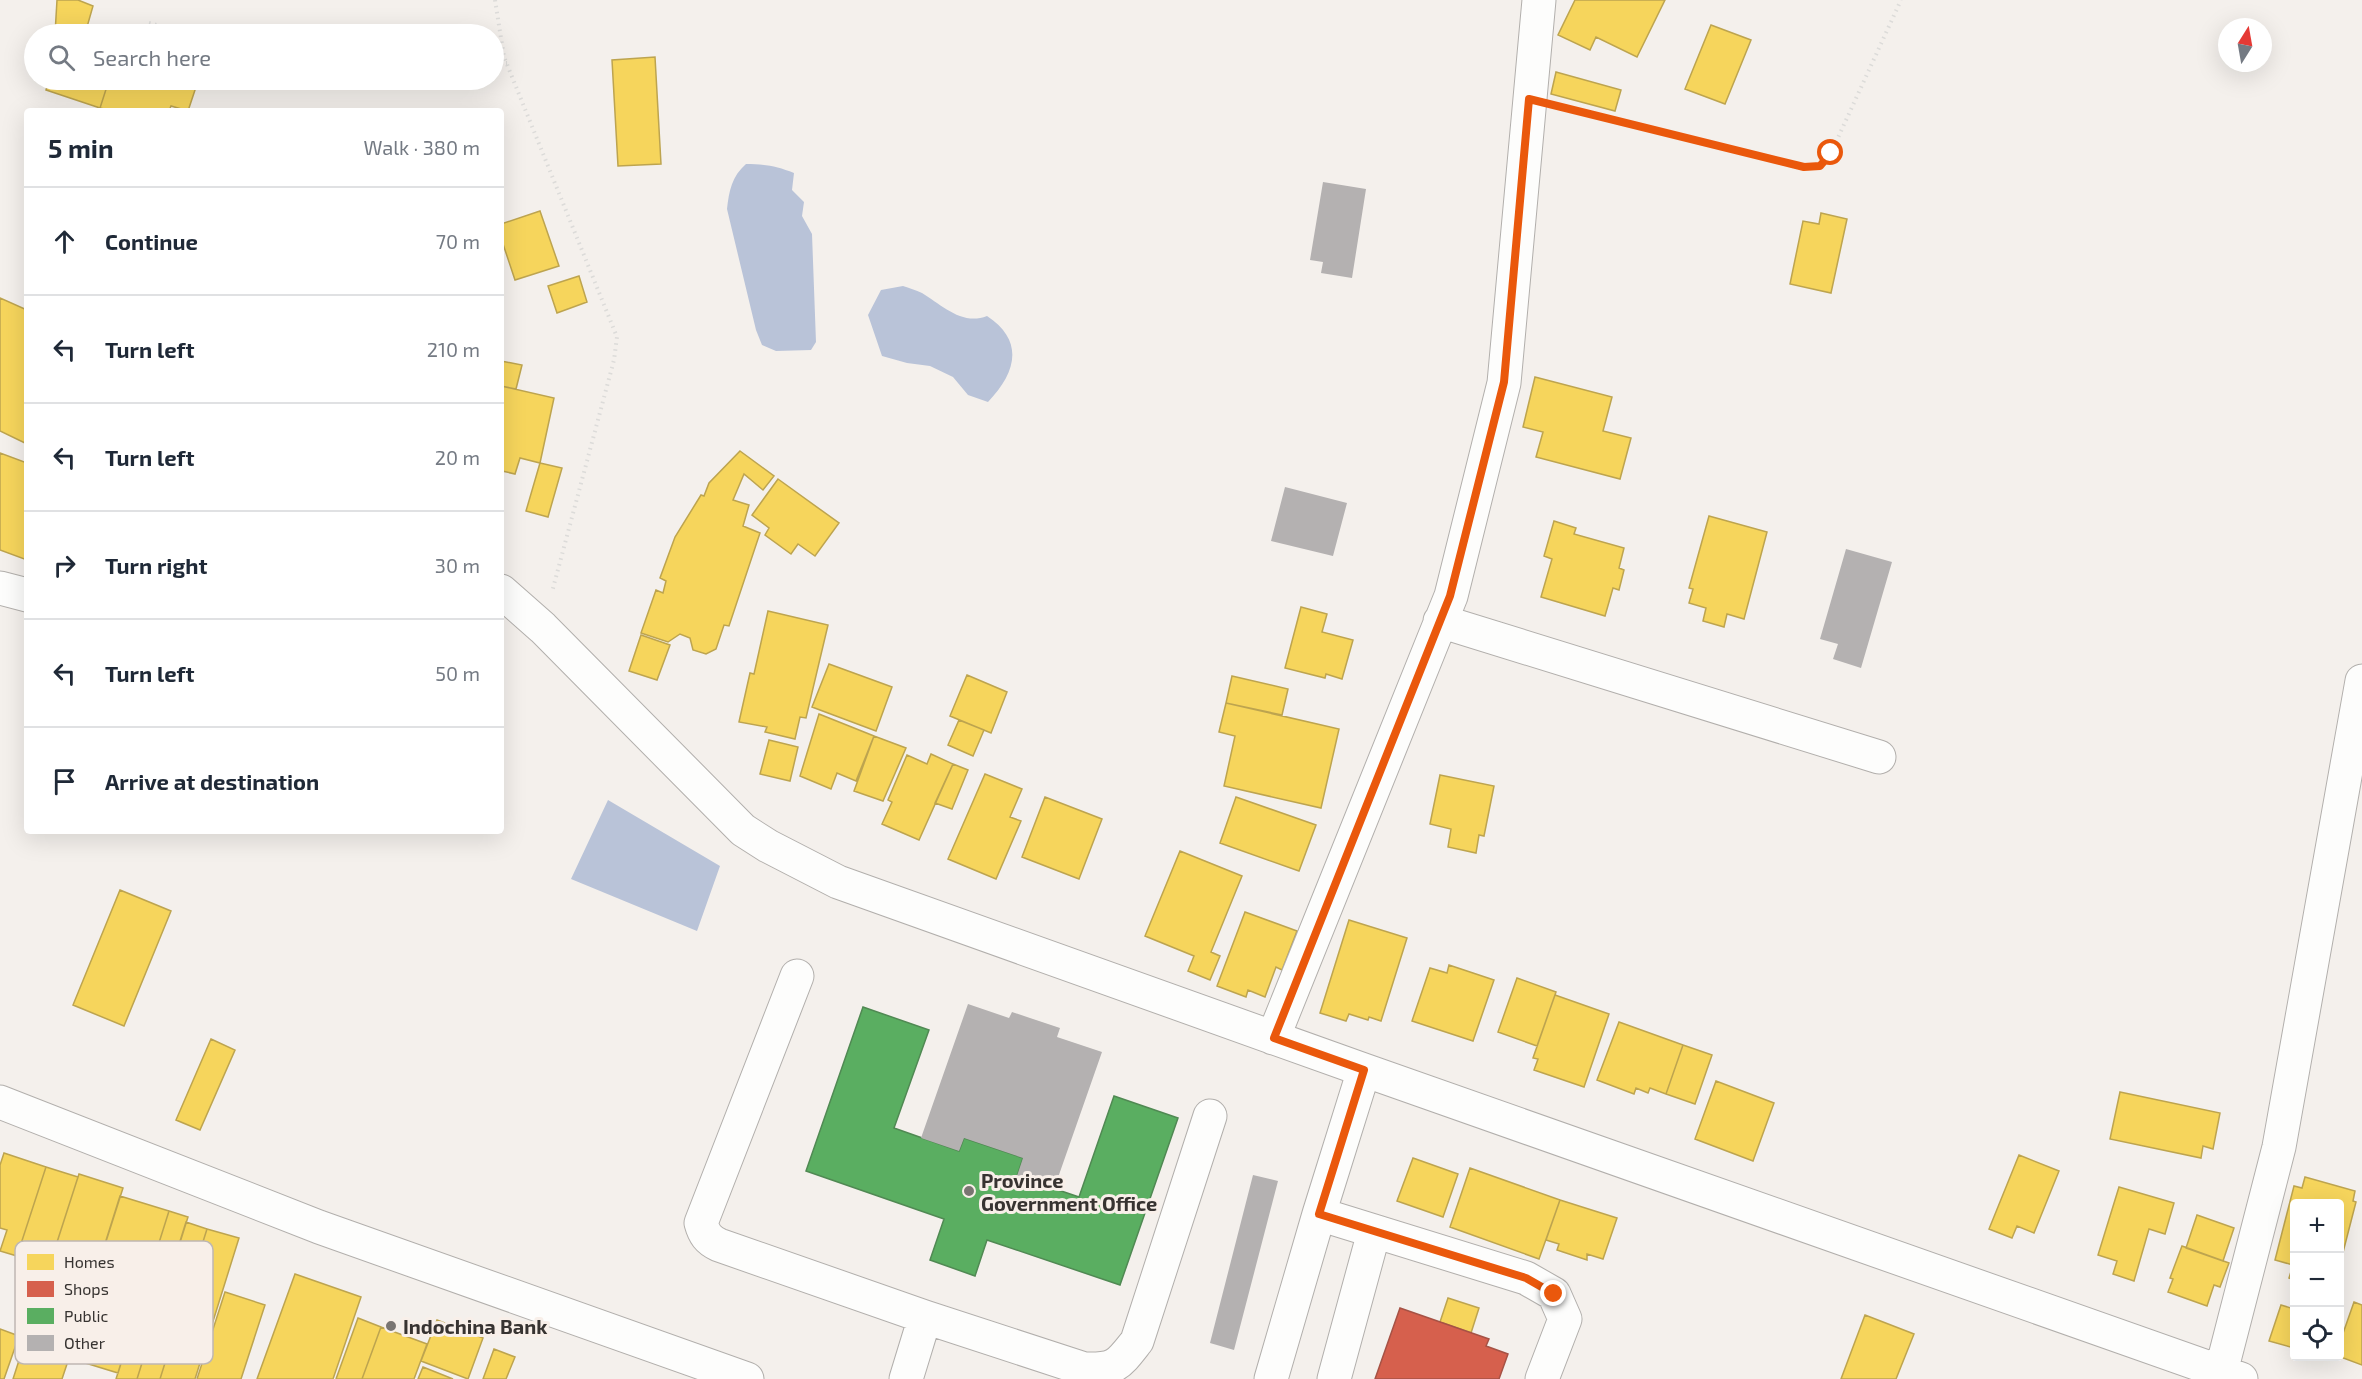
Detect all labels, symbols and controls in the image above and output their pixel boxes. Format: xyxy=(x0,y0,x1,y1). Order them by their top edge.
north arrow xyxy=(2218,18,2272,72)
search box xyxy=(24,24,504,90)
icon: search xyxy=(45,41,78,74)
text: Search here xyxy=(93,44,211,70)
text: 5 min xyxy=(48,132,114,163)
text: Walk · 380 m xyxy=(363,135,480,159)
route start xyxy=(1817,139,1843,165)
icon: ahead xyxy=(48,225,81,258)
text: Continue xyxy=(105,228,198,254)
text: 70 m xyxy=(436,229,480,253)
icon: left xyxy=(48,333,81,366)
text: Turn left xyxy=(105,336,194,362)
text: 210 m xyxy=(427,337,480,361)
icon: left xyxy=(48,441,81,474)
text: Turn left xyxy=(105,444,194,470)
text: 20 m xyxy=(435,445,480,469)
icon: right xyxy=(48,549,81,582)
text: Turn right xyxy=(105,552,207,578)
text: 30 m xyxy=(435,553,480,577)
icon: left xyxy=(48,657,81,690)
text: Turn left xyxy=(105,660,194,686)
text: 50 m xyxy=(435,661,480,685)
icon: arrive xyxy=(48,765,81,798)
text: Arrive at destination xyxy=(105,768,319,794)
place label: Province Government Office xyxy=(981,1168,1157,1215)
marker: Province Government Office xyxy=(962,1184,976,1198)
map controls xyxy=(2290,1199,2344,1361)
button: + xyxy=(2290,1199,2344,1253)
legend xyxy=(15,1241,213,1364)
text: Homes xyxy=(64,1252,115,1271)
button: − xyxy=(2290,1253,2344,1307)
text: Shops xyxy=(64,1279,109,1298)
route end xyxy=(1540,1280,1566,1306)
text: Public xyxy=(64,1306,108,1325)
button: locate xyxy=(2290,1307,2344,1361)
place label: Indochina Bank xyxy=(403,1314,548,1338)
marker: Indochina Bank xyxy=(384,1319,398,1333)
text: Other xyxy=(64,1333,106,1352)

